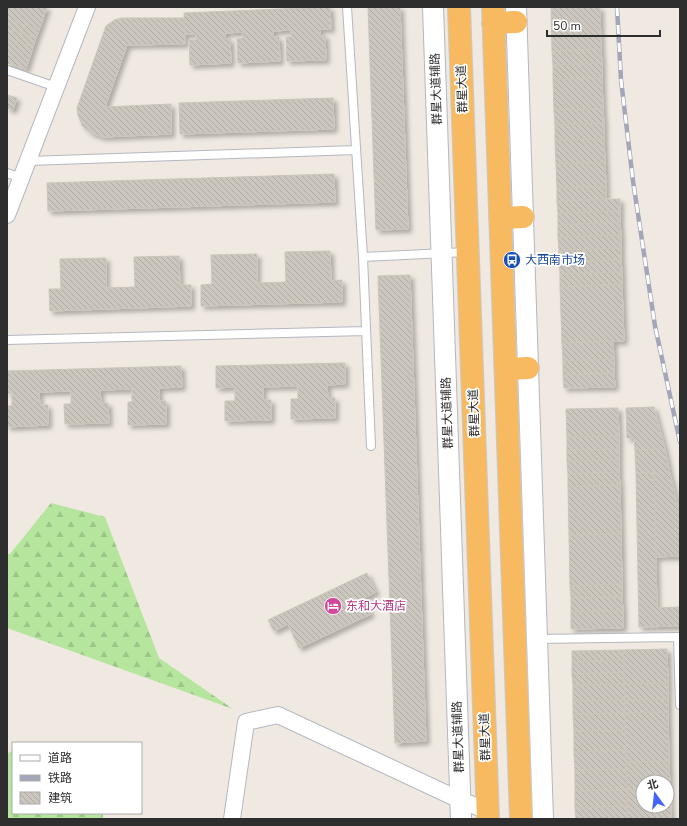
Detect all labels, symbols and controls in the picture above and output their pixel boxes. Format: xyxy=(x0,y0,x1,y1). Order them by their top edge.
scale bar xyxy=(547,12,660,38)
text: 50 m xyxy=(553,18,581,34)
street label: 群星大道辅路 xyxy=(427,53,445,125)
street label: 群星大道 xyxy=(453,65,471,113)
bus stop icon: 大西南市场 xyxy=(502,250,522,270)
place label: 大西南市场 xyxy=(525,252,585,268)
street label: 群星大道辅路 xyxy=(438,377,456,449)
street label: 群星大道 xyxy=(465,389,483,437)
hotel icon: 东和大酒店 xyxy=(323,596,343,616)
place label: 东和大酒店 xyxy=(346,598,406,614)
street label: 群星大道辅路 xyxy=(449,701,467,773)
street label: 群星大道 xyxy=(476,713,494,761)
legend xyxy=(12,742,142,814)
text: 道路 xyxy=(48,750,72,766)
text: 铁路 xyxy=(48,770,72,786)
north arrow xyxy=(635,774,675,814)
text: 北 xyxy=(645,776,660,793)
text: 建筑 xyxy=(48,790,72,806)

